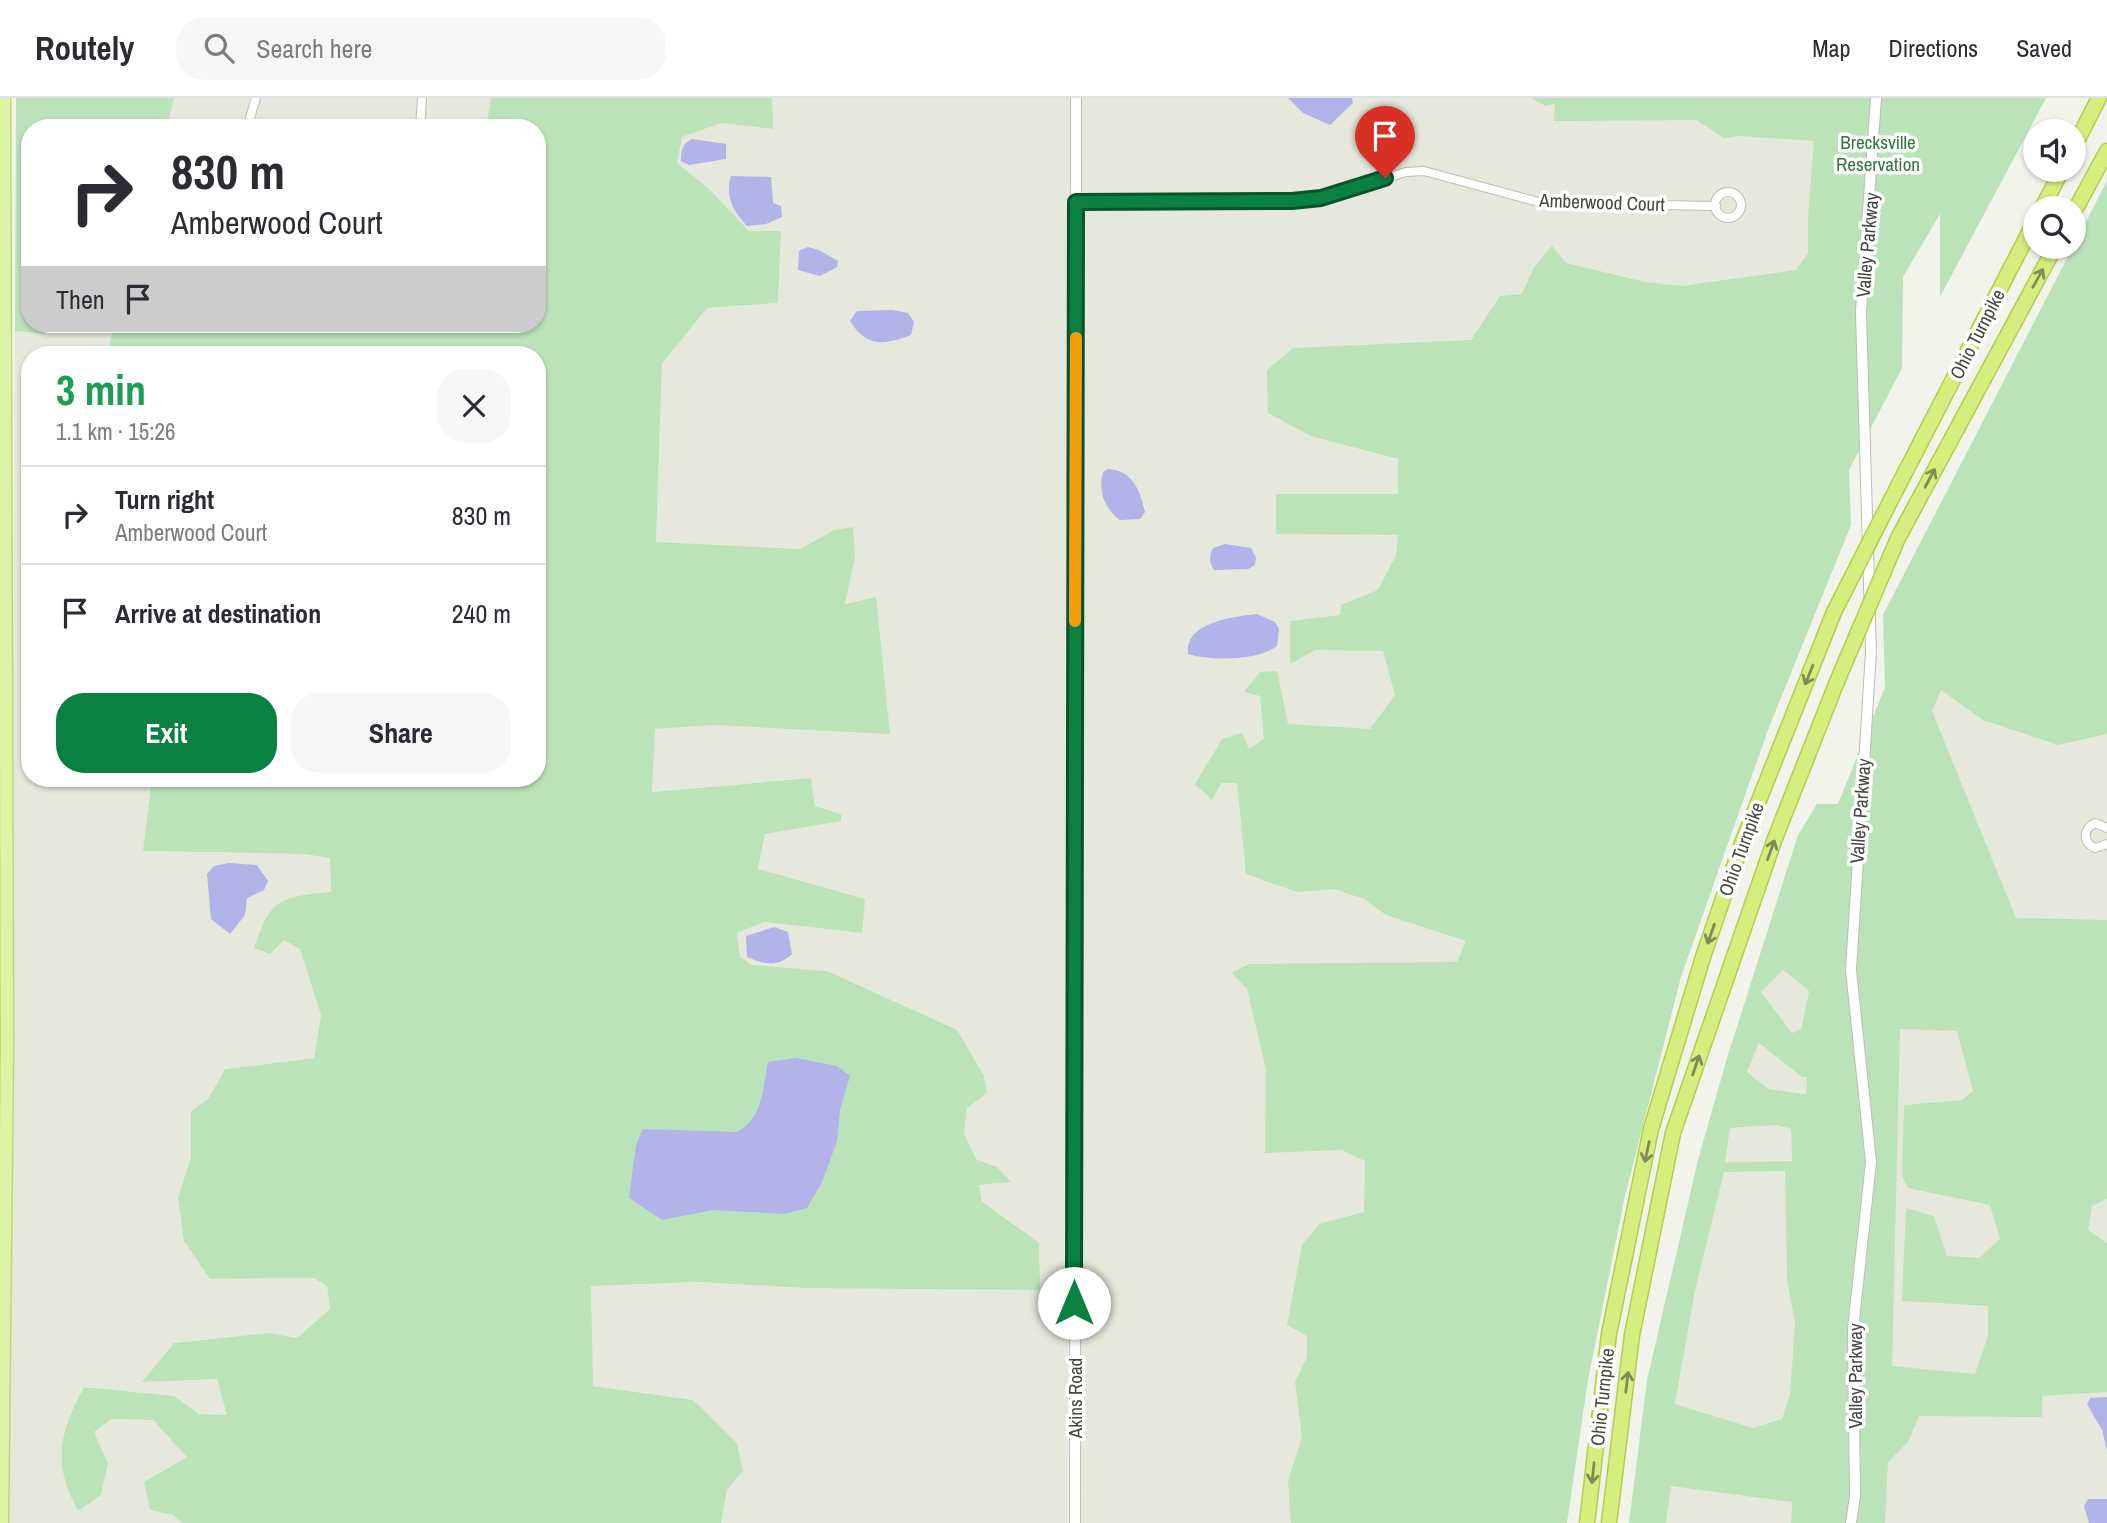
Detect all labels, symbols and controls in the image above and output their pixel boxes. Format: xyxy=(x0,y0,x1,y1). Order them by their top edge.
search box xyxy=(176,17,666,80)
text: Routely xyxy=(35,26,134,70)
icon: search xyxy=(200,29,238,67)
text: Search here xyxy=(256,31,372,66)
text: Map xyxy=(1812,32,1850,64)
text: Directions xyxy=(1888,32,1978,64)
text: Saved xyxy=(2016,32,2072,64)
pin xyxy=(1355,106,1415,178)
icon: arrive xyxy=(1366,117,1404,155)
map controls xyxy=(2023,119,2086,259)
button: sound xyxy=(2023,119,2086,182)
park label: Brecksville Reservation xyxy=(1836,129,1920,177)
text: 830 m xyxy=(171,138,285,204)
icon: right xyxy=(56,147,147,238)
street label: Amberwood Court xyxy=(1538,187,1666,217)
street label: Valley Parkway xyxy=(1849,191,1885,299)
button: search xyxy=(2023,196,2086,259)
text: Amberwood Court xyxy=(171,201,382,244)
one-way arrow xyxy=(2032,268,2045,289)
icon: arrive xyxy=(119,280,157,318)
text: Then xyxy=(56,282,105,317)
street label: Ohio Turnpike xyxy=(1943,284,2011,384)
text: 3 min xyxy=(56,362,146,418)
button: close xyxy=(437,369,511,443)
text: 1.1 km · 15:26 xyxy=(56,416,176,447)
one-way arrow xyxy=(1924,468,1937,489)
text: Turn right xyxy=(115,482,214,517)
icon: right xyxy=(56,496,94,534)
text: 830 m xyxy=(452,498,511,533)
text: Amberwood Court xyxy=(115,517,267,548)
icon: arrive xyxy=(56,594,94,632)
text: Arrive at destination xyxy=(115,596,321,631)
text: 240 m xyxy=(452,596,511,631)
one-way arrow xyxy=(1801,664,1814,686)
button: Exit xyxy=(56,693,277,773)
button: Share xyxy=(291,693,511,773)
street label: Valley Parkway xyxy=(1843,757,1877,864)
street label: Ohio Turnpike xyxy=(1712,799,1770,899)
one-way arrow xyxy=(1765,840,1778,861)
one-way arrow xyxy=(1704,922,1716,944)
one-way arrow xyxy=(1690,1054,1703,1076)
one-way arrow xyxy=(1639,1140,1653,1163)
position arrow xyxy=(1037,1266,1111,1340)
street label: Valley Parkway xyxy=(1842,1323,1868,1429)
street label: Ohio Turnpike xyxy=(1584,1347,1620,1447)
street label: Akins Road xyxy=(1062,1358,1088,1439)
one-way arrow xyxy=(1620,1371,1633,1394)
one-way arrow xyxy=(1586,1461,1599,1483)

